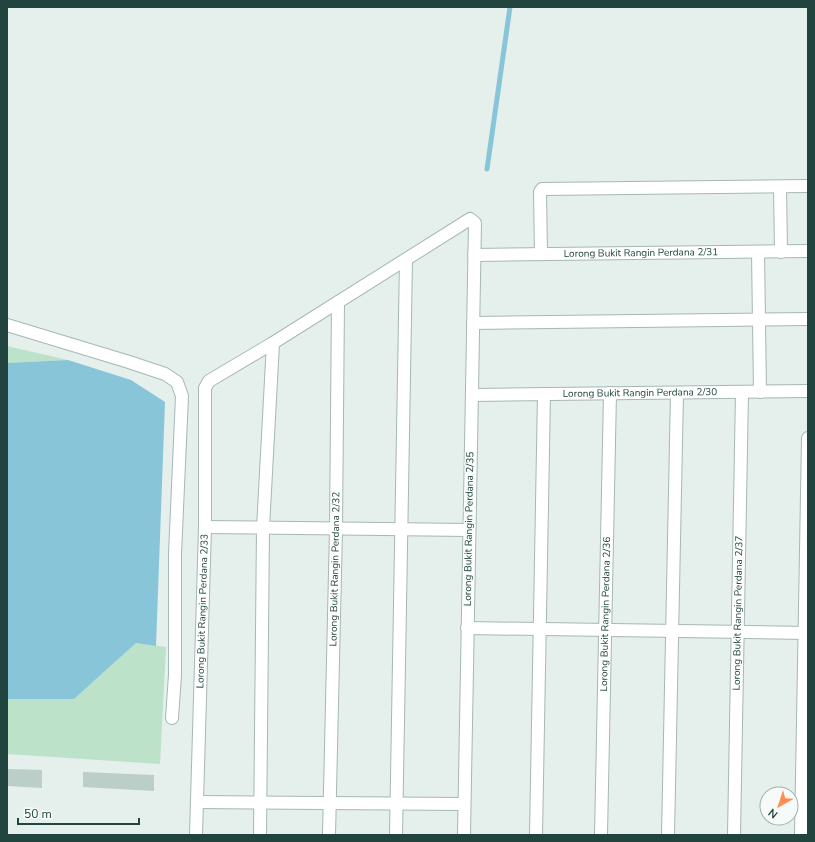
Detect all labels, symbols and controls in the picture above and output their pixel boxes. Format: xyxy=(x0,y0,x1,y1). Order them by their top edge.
street label: Lorong Bukit Rangin Perdana 2/31 xyxy=(564,245,718,261)
street label: Lorong Bukit Rangin Perdana 2/30 xyxy=(563,385,717,401)
street label: Lorong Bukit Rangin Perdana 2/35 xyxy=(461,452,477,606)
street label: Lorong Bukit Rangin Perdana 2/32 xyxy=(326,492,343,647)
street label: Lorong Bukit Rangin Perdana 2/33 xyxy=(193,534,212,689)
street label: Lorong Bukit Rangin Perdana 2/37 xyxy=(730,536,746,690)
street label: Lorong Bukit Rangin Perdana 2/36 xyxy=(597,537,614,692)
north arrow xyxy=(759,786,799,826)
scale bar xyxy=(18,800,139,826)
text: N xyxy=(765,805,781,822)
text: 50 m xyxy=(24,806,52,822)

